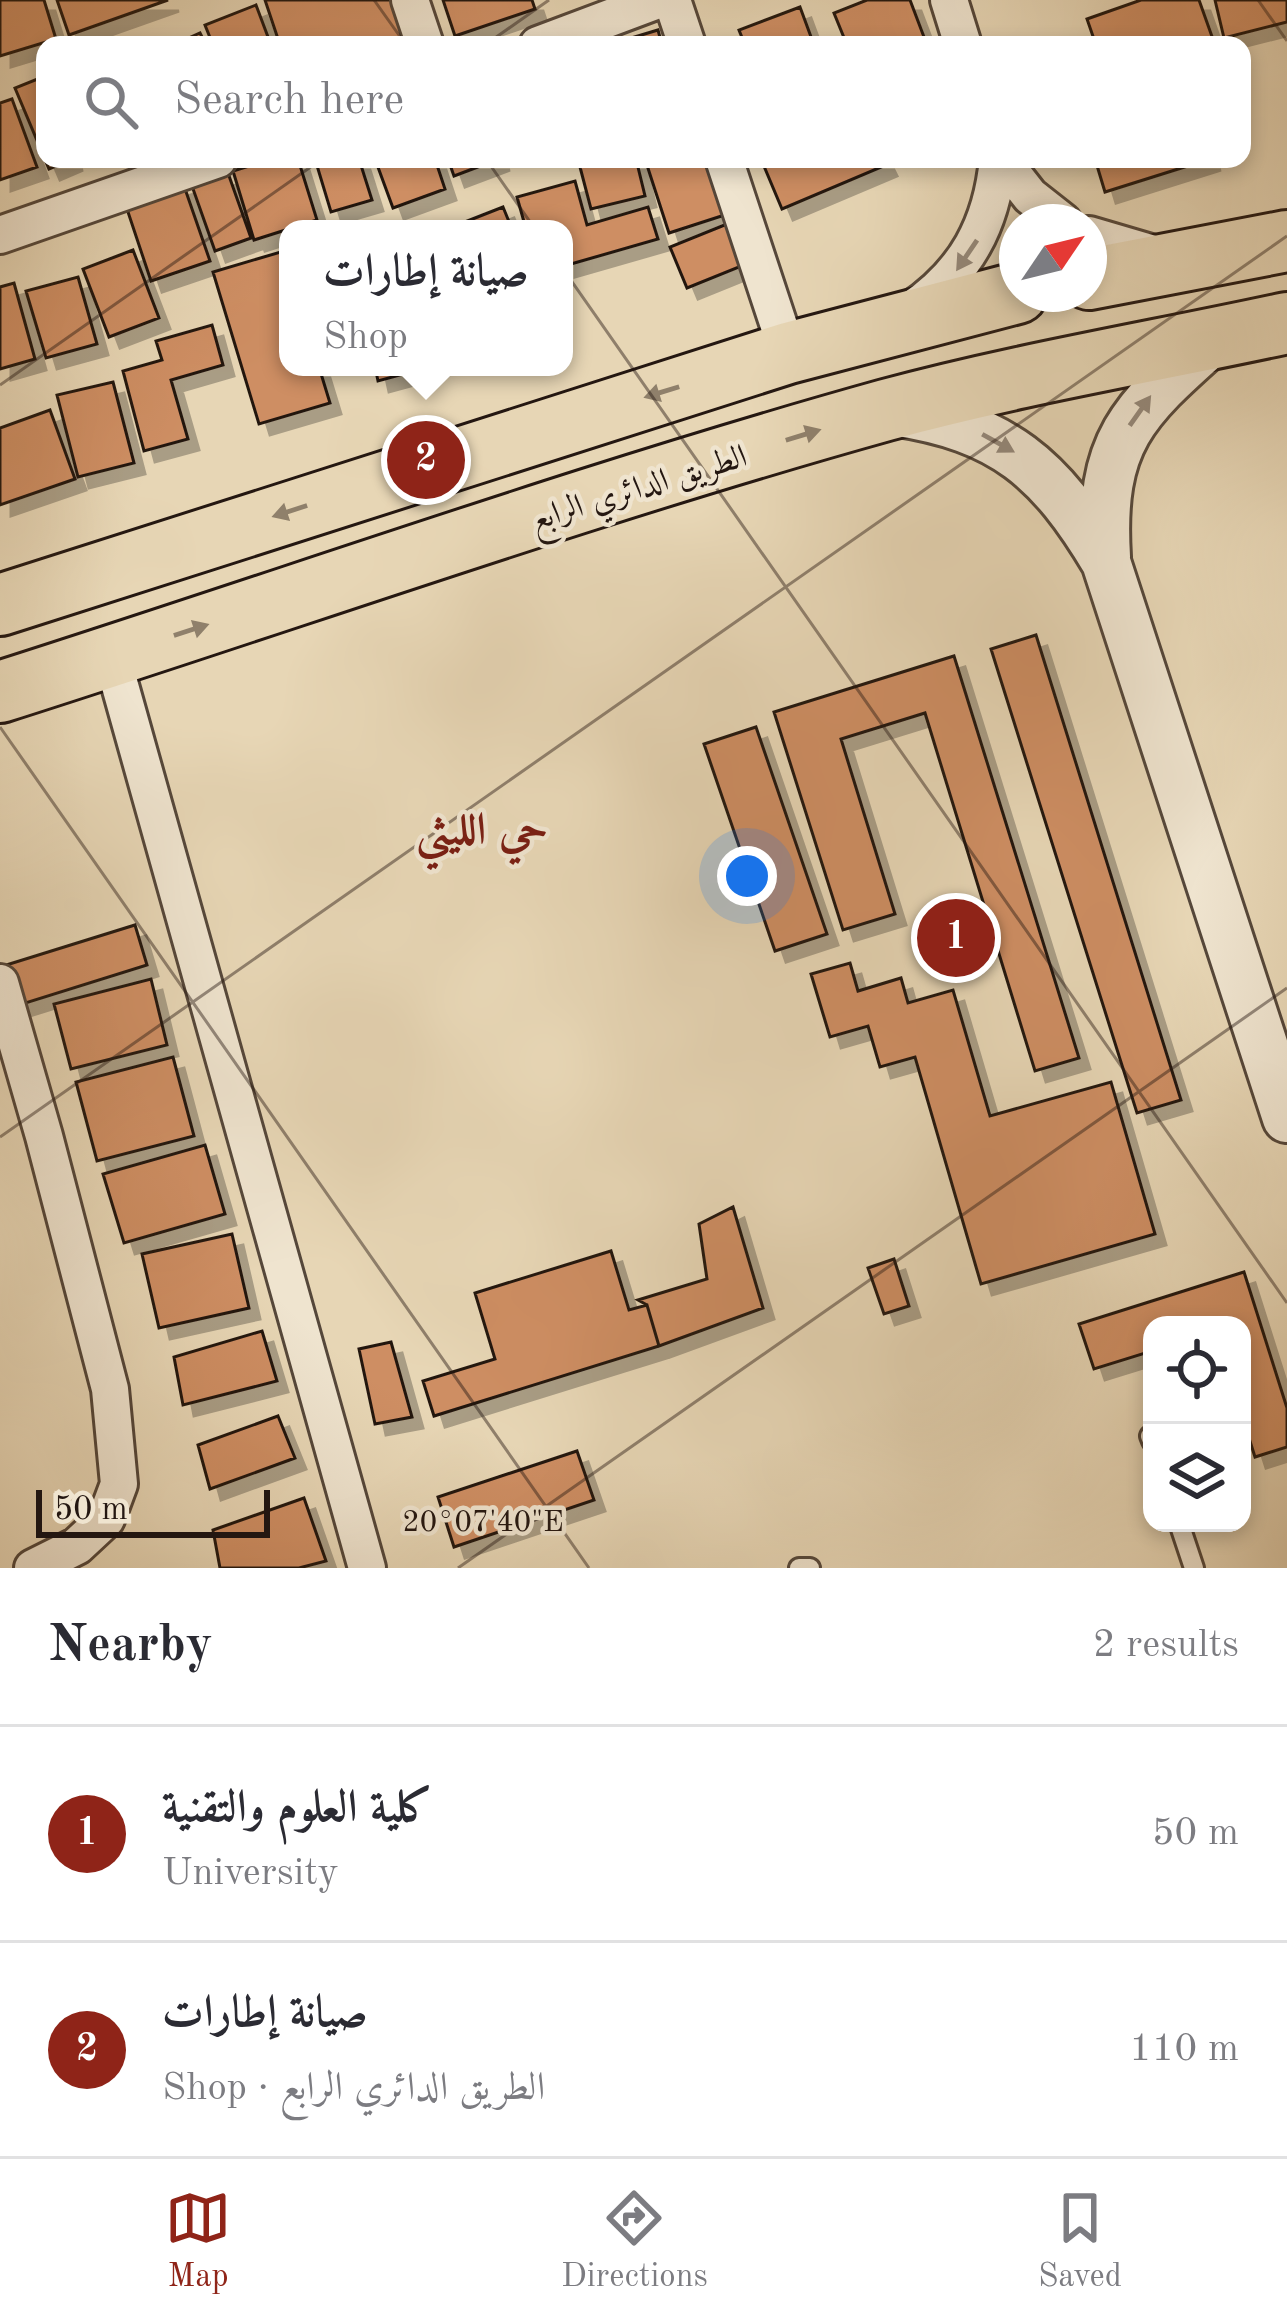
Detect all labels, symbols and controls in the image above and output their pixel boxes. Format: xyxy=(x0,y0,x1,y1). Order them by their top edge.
search box xyxy=(36,36,1251,168)
icon: search xyxy=(78,69,144,135)
text: Search here xyxy=(174,79,404,124)
north arrow xyxy=(999,204,1107,312)
popup xyxy=(279,220,573,376)
one-way arrow xyxy=(957,239,980,271)
text: صيانة إطارات xyxy=(323,251,529,296)
text: Shop xyxy=(323,318,408,357)
one-way arrow xyxy=(643,384,680,403)
one-way arrow xyxy=(1128,395,1151,427)
pin: 2 xyxy=(387,415,465,505)
one-way arrow xyxy=(785,425,822,444)
one-way arrow xyxy=(980,432,1015,453)
street label: الطريق الدائري الرابع xyxy=(527,440,754,548)
one-way arrow xyxy=(271,503,308,522)
one-way arrow xyxy=(173,620,210,639)
district label: حي الليثي xyxy=(416,810,548,871)
your location xyxy=(717,846,777,906)
pin: 1 xyxy=(917,893,995,983)
map controls xyxy=(1143,1316,1251,1532)
button: locate xyxy=(1143,1316,1251,1424)
button: layers xyxy=(1143,1424,1251,1532)
scale bar xyxy=(36,1484,270,1537)
text: 50 m xyxy=(54,1494,128,1527)
text: 20°07'40"E xyxy=(402,1508,564,1538)
text: Nearby xyxy=(48,1621,213,1672)
text: 2 results xyxy=(1093,1626,1239,1665)
text: كلية العلوم والتقنية xyxy=(162,1787,433,1832)
text: 1 xyxy=(76,1814,98,1853)
text: 50 m xyxy=(1152,1814,1239,1853)
text: University xyxy=(162,1854,339,1893)
text: صيانة إطارات xyxy=(162,1992,368,2037)
text: 2 xyxy=(76,2030,98,2069)
text: 110 m xyxy=(1129,2030,1239,2069)
text: Shop · الطريق الدائري الرابع xyxy=(162,2069,545,2108)
tab: Map xyxy=(165,2185,231,2298)
tab: Directions xyxy=(561,2185,708,2298)
tab: Saved xyxy=(1038,2185,1122,2298)

